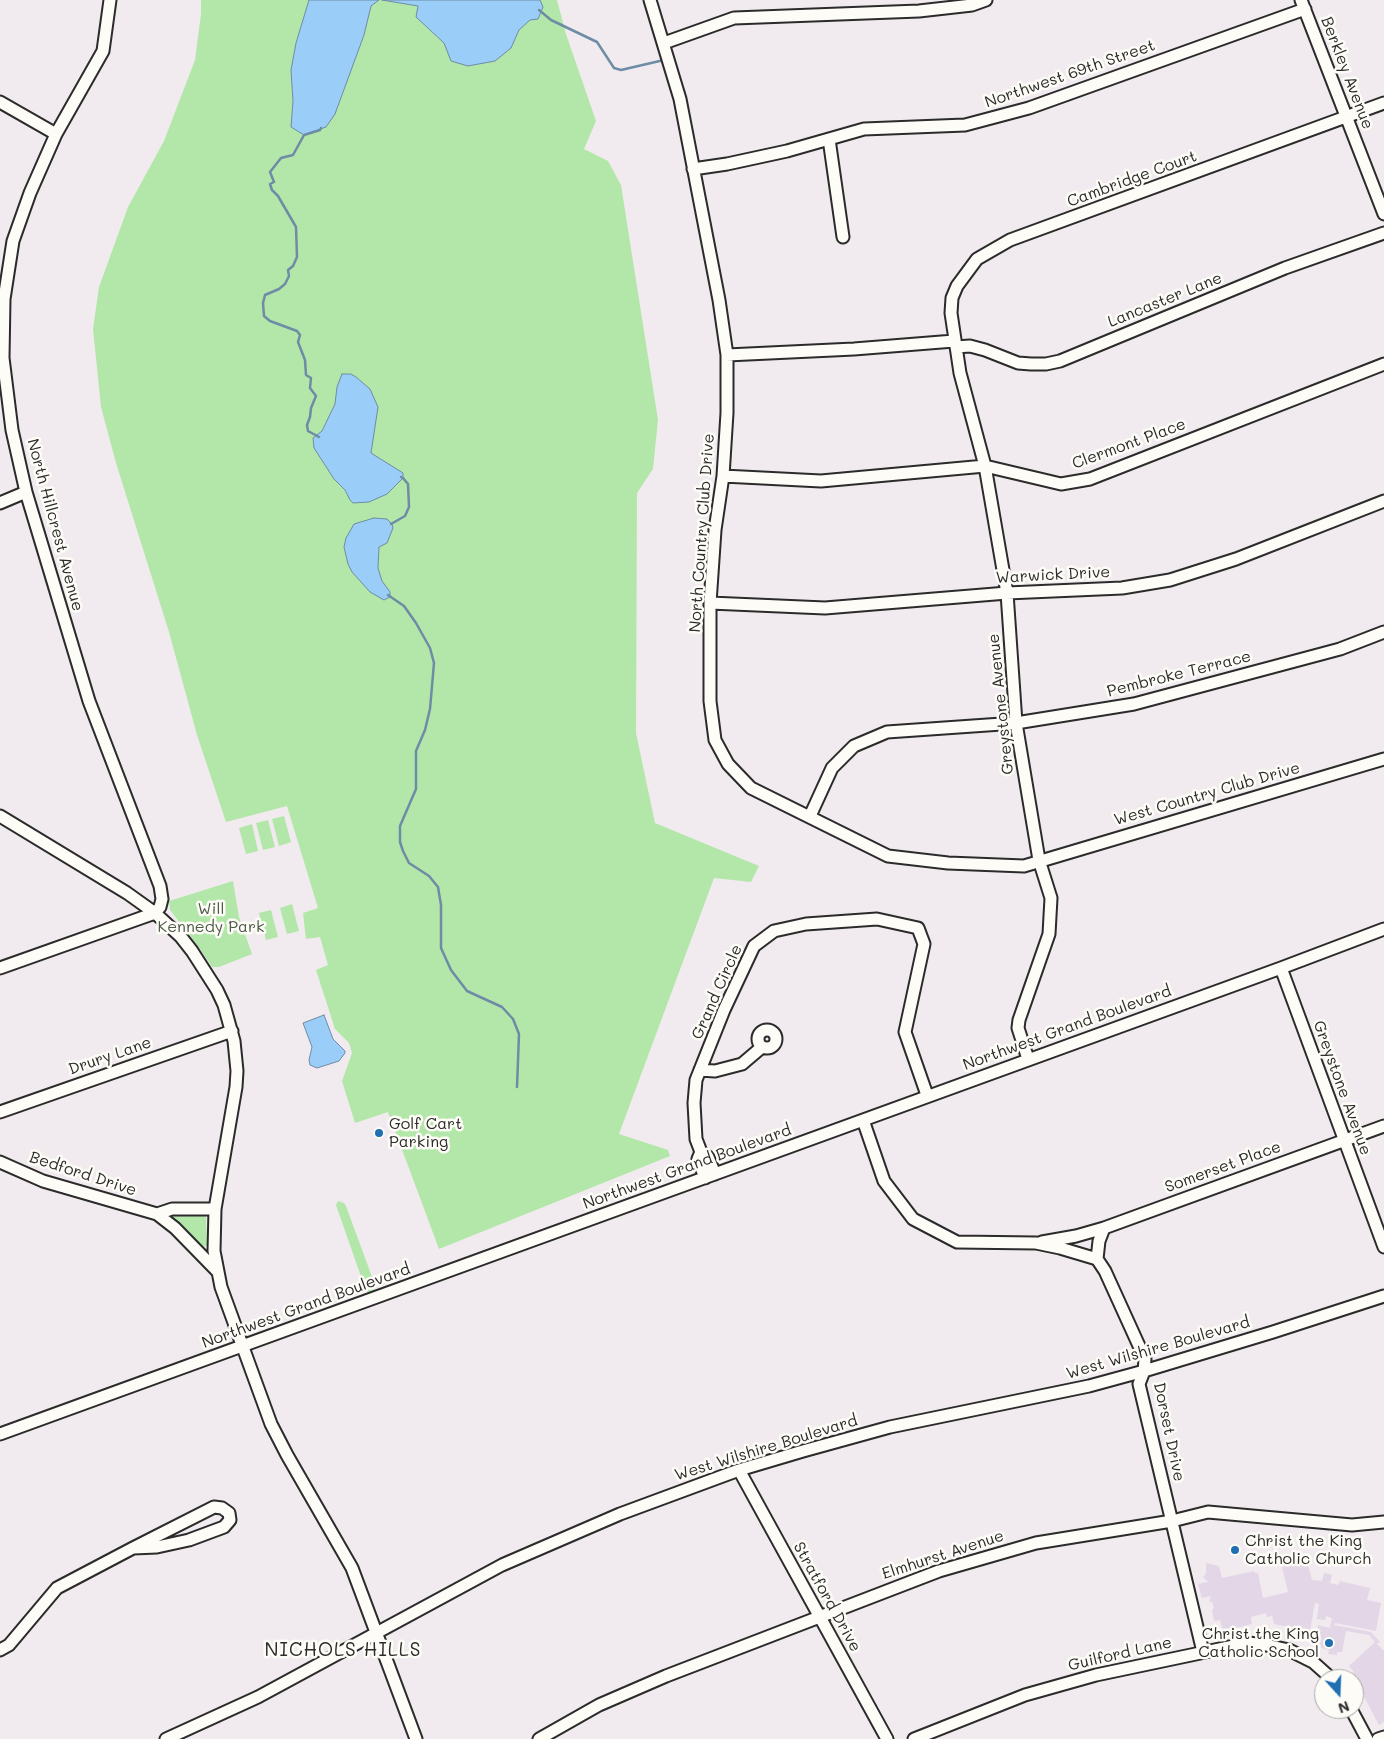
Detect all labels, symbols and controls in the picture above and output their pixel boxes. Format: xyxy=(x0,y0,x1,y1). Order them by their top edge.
street label: Berkley Avenue xyxy=(1317,14,1377,132)
street label: Northwest 69th Street xyxy=(982,36,1158,112)
street label: Cambridge Court xyxy=(1065,147,1199,211)
street label: Lancaster Lane xyxy=(1105,268,1225,332)
street label: Clermont Place xyxy=(1069,415,1189,473)
street label: North Country Club Drive xyxy=(685,433,719,633)
street label: North Hillcrest Avenue xyxy=(23,437,87,613)
street label: Warwick Drive xyxy=(995,562,1111,588)
street label: Greystone Avenue xyxy=(984,633,1018,775)
street label: Pembroke Terrace xyxy=(1105,647,1253,701)
street label: West Country Club Drive xyxy=(1112,758,1302,830)
park label: Will Kennedy Park xyxy=(157,899,265,937)
street label: Grand Circle xyxy=(688,942,746,1042)
street label: Northwest Grand Boulevard xyxy=(960,981,1174,1075)
street label: Greystone Avenue xyxy=(1309,1018,1375,1158)
street label: Drury Lane xyxy=(66,1033,154,1079)
place label: Golf Cart Parking xyxy=(389,1114,462,1152)
street label: Northwest Grand Boulevard xyxy=(580,1120,794,1214)
marker: Golf Cart Parking xyxy=(373,1127,385,1139)
street label: Somerset Place xyxy=(1162,1137,1284,1197)
street label: Bedford Drive xyxy=(27,1148,139,1200)
street label: Northwest Grand Boulevard xyxy=(199,1259,413,1353)
street label: West Wilshire Boulevard xyxy=(1064,1313,1252,1383)
street label: Dorset Drive xyxy=(1149,1381,1189,1483)
street label: West Wilshire Boulevard xyxy=(672,1411,860,1485)
street label: Elmhurst Avenue xyxy=(880,1526,1006,1584)
place label: Christ the King Catholic Church xyxy=(1245,1531,1371,1569)
street label: Stratford Drive xyxy=(789,1539,865,1655)
marker: Christ the King Catholic Church xyxy=(1229,1544,1241,1556)
place label: Christ the King Catholic School xyxy=(1198,1624,1319,1662)
street label: Guilford Lane xyxy=(1066,1633,1174,1675)
marker: Christ the King Catholic School xyxy=(1323,1637,1335,1649)
district label: NICHOLS HILLS xyxy=(263,1639,423,1661)
north arrow xyxy=(1314,1669,1364,1719)
text: N xyxy=(1336,1697,1352,1718)

